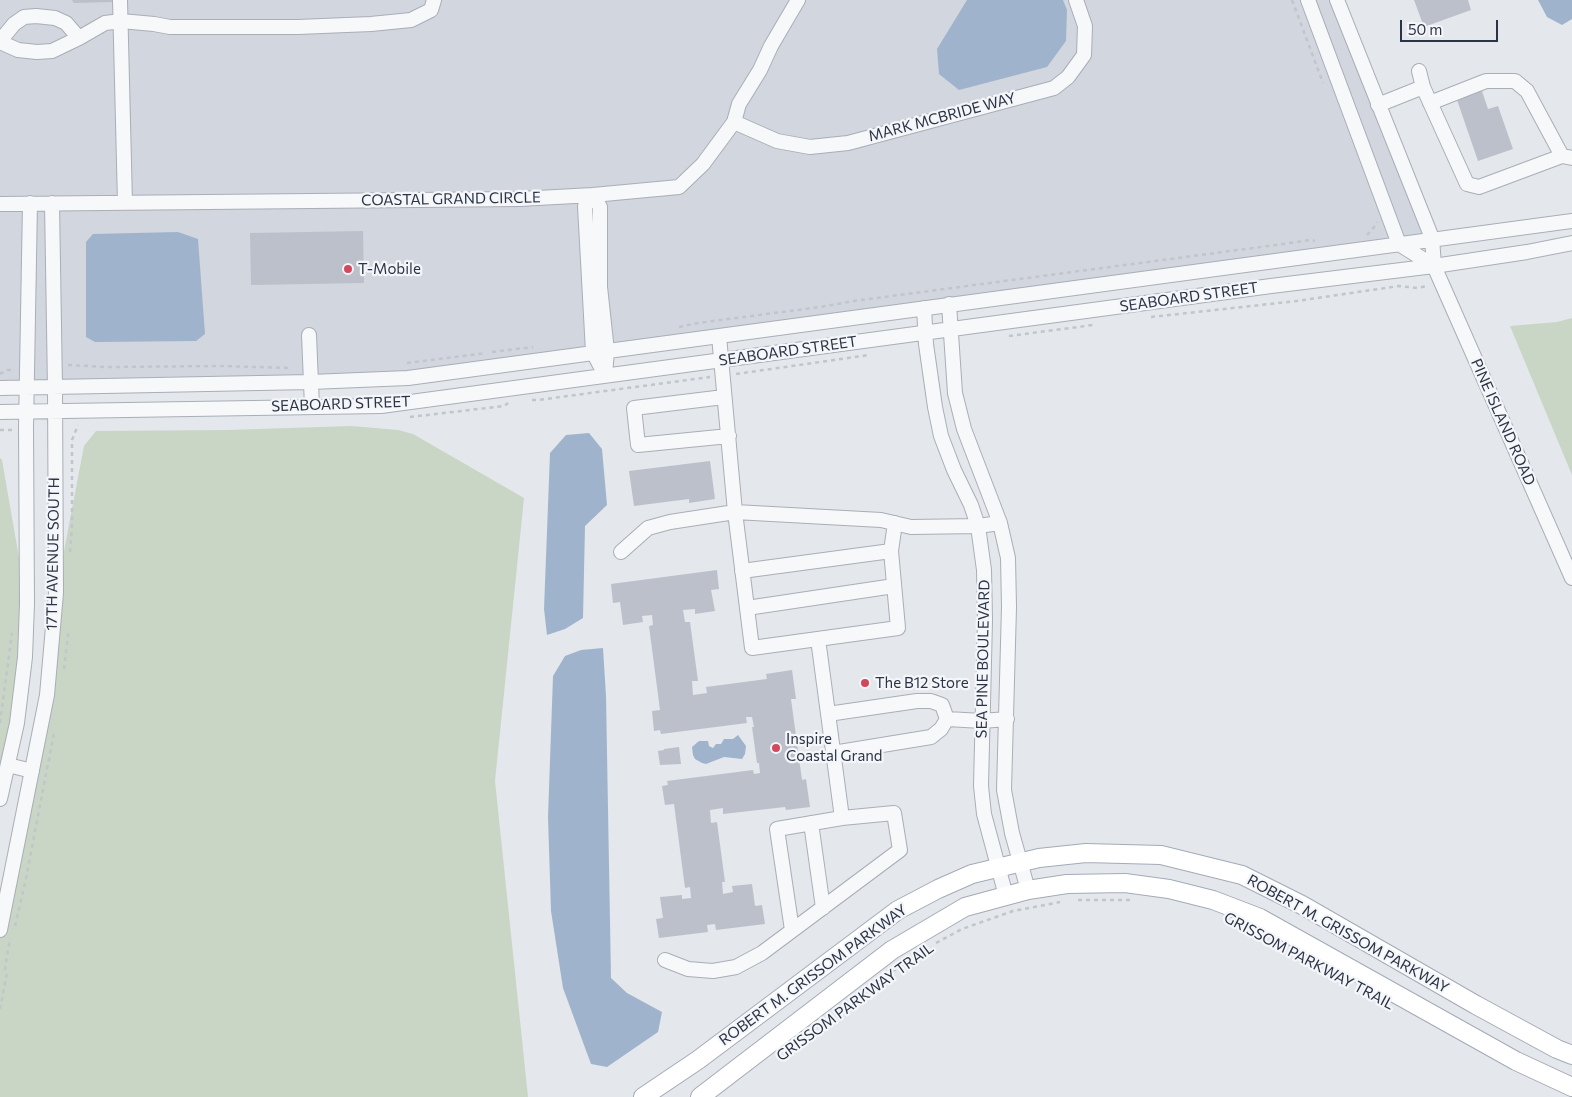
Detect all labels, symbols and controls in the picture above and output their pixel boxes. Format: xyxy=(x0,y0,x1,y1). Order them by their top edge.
scale bar xyxy=(1402,10,1500,42)
text: 50 m xyxy=(1408,20,1442,38)
street label: MARK MCBRIDE WAY xyxy=(866,89,1018,145)
street label: COASTAL GRAND CIRCLE xyxy=(361,188,541,210)
place label: T-Mobile xyxy=(358,260,421,278)
marker: T-Mobile xyxy=(342,263,354,275)
street label: SEABOARD STREET xyxy=(1119,278,1259,316)
street label: SEABOARD STREET xyxy=(718,332,858,370)
street label: PINE ISLAND ROAD xyxy=(1467,356,1539,488)
street label: SEABOARD STREET xyxy=(271,393,411,415)
street label: 17TH AVENUE SOUTH xyxy=(43,477,63,631)
street label: SEA PINE BOULEVARD xyxy=(973,580,993,738)
place label: The B12 Store xyxy=(875,674,969,692)
marker: The B12 Store xyxy=(859,677,871,689)
place label: Inspire Coastal Grand xyxy=(786,730,882,765)
marker: Inspire Coastal Grand xyxy=(770,742,782,754)
street label: ROBERT M. GRISSOM PARKWAY xyxy=(1244,871,1452,997)
street label: ROBERT M. GRISSOM PARKWAY xyxy=(716,901,910,1049)
street label: GRISSOM PARKWAY TRAIL xyxy=(1221,908,1397,1014)
street label: GRISSOM PARKWAY TRAIL xyxy=(773,939,937,1065)

